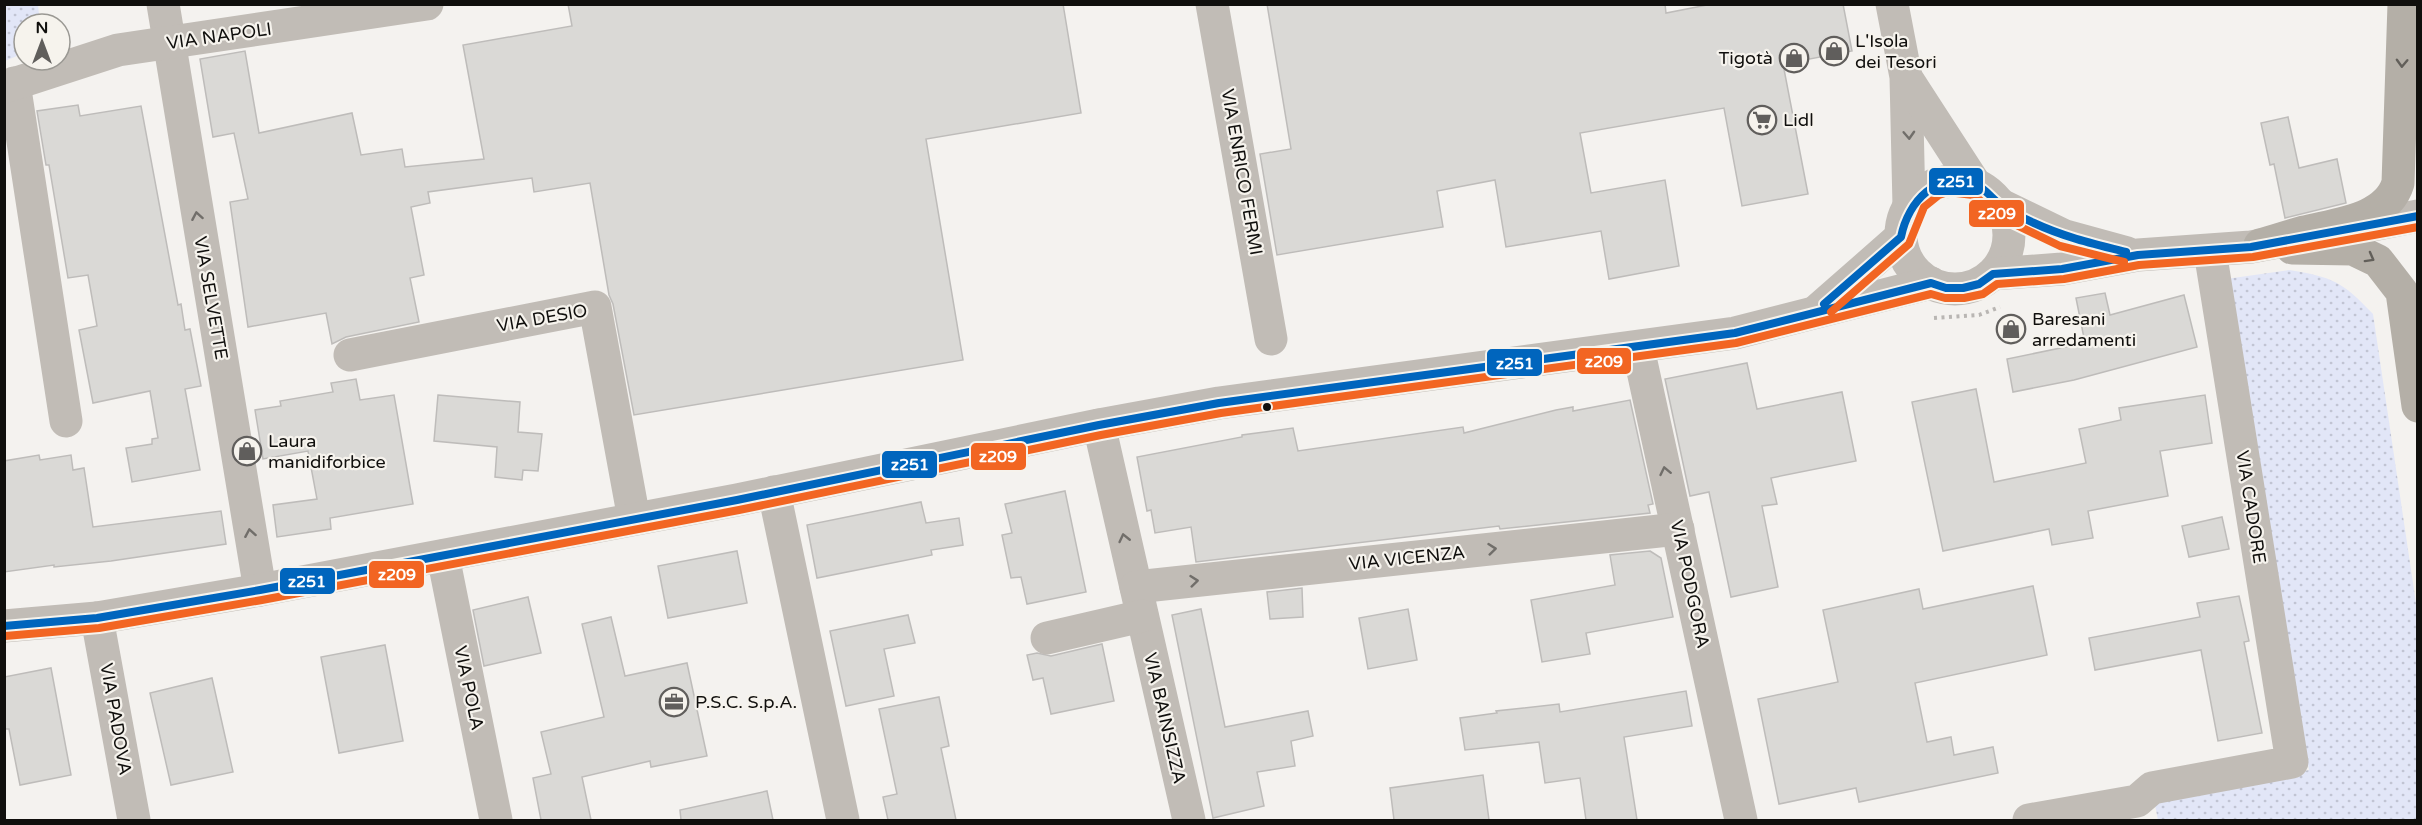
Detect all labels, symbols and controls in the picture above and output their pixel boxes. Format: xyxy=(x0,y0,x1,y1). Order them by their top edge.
north arrow xyxy=(12,12,72,72)
text: N xyxy=(36,18,48,38)
street label: VIA NAPOLI xyxy=(165,18,273,54)
place label: L'Isola dei Tesori xyxy=(1855,30,1937,73)
shop icon: L'Isola dei Tesori xyxy=(1818,35,1850,67)
shop icon: Tigotà xyxy=(1778,42,1810,74)
place label: Tigotà xyxy=(1719,47,1773,69)
one-way arrow xyxy=(2396,58,2409,67)
street label: VIA ENRICO FERMI xyxy=(1217,87,1267,257)
supermarket icon: Lidl xyxy=(1746,104,1778,136)
place label: Lidl xyxy=(1783,109,1814,131)
one-way arrow xyxy=(1902,131,1915,140)
line badge: z251 xyxy=(1928,167,1984,196)
text: z251 xyxy=(1937,172,1975,192)
line badge: z209 xyxy=(1968,199,2025,228)
text: z209 xyxy=(1978,204,2016,224)
one-way arrow xyxy=(191,212,204,222)
street label: VIA SELVETTE xyxy=(189,234,233,362)
one-way arrow xyxy=(2364,251,2374,262)
street label: VIA DESIO xyxy=(495,299,589,337)
place label: Baresani arredamenti xyxy=(2032,308,2136,351)
shop icon: Baresani arredamenti xyxy=(1995,313,2027,345)
line badge: z209 xyxy=(1576,347,1632,375)
line badge: z251 xyxy=(1486,348,1543,377)
text: z209 xyxy=(1585,352,1623,372)
text: z251 xyxy=(1496,354,1534,374)
unlabelled marker xyxy=(1261,401,1273,413)
place label: Laura manidiforbice xyxy=(268,430,386,473)
shop icon: Laura manidiforbice xyxy=(231,435,263,467)
line badge: z209 xyxy=(970,442,1027,471)
text: z209 xyxy=(979,447,1017,467)
street label: VIA CADORE xyxy=(2231,449,2271,565)
line badge: z251 xyxy=(881,450,938,479)
text: z251 xyxy=(891,455,929,475)
one-way arrow xyxy=(1659,467,1672,477)
street label: VIA PODGORA xyxy=(1666,518,1714,650)
one-way arrow xyxy=(245,528,257,537)
one-way arrow xyxy=(1119,533,1132,543)
street label: VIA VICENZA xyxy=(1348,541,1466,575)
one-way arrow xyxy=(1488,543,1497,556)
line badge: z209 xyxy=(368,560,425,589)
text: z209 xyxy=(378,565,416,585)
line badge: z251 xyxy=(279,567,336,595)
text: z251 xyxy=(288,572,326,592)
one-way arrow xyxy=(1189,575,1198,588)
street label: VIA POLA xyxy=(449,644,489,732)
street label: VIA BAINSIZZA xyxy=(1139,650,1191,786)
street label: VIA PADOVA xyxy=(95,661,137,777)
office icon: P.S.C. S.p.A. xyxy=(658,686,690,718)
place label: P.S.C. S.p.A. xyxy=(695,691,797,713)

